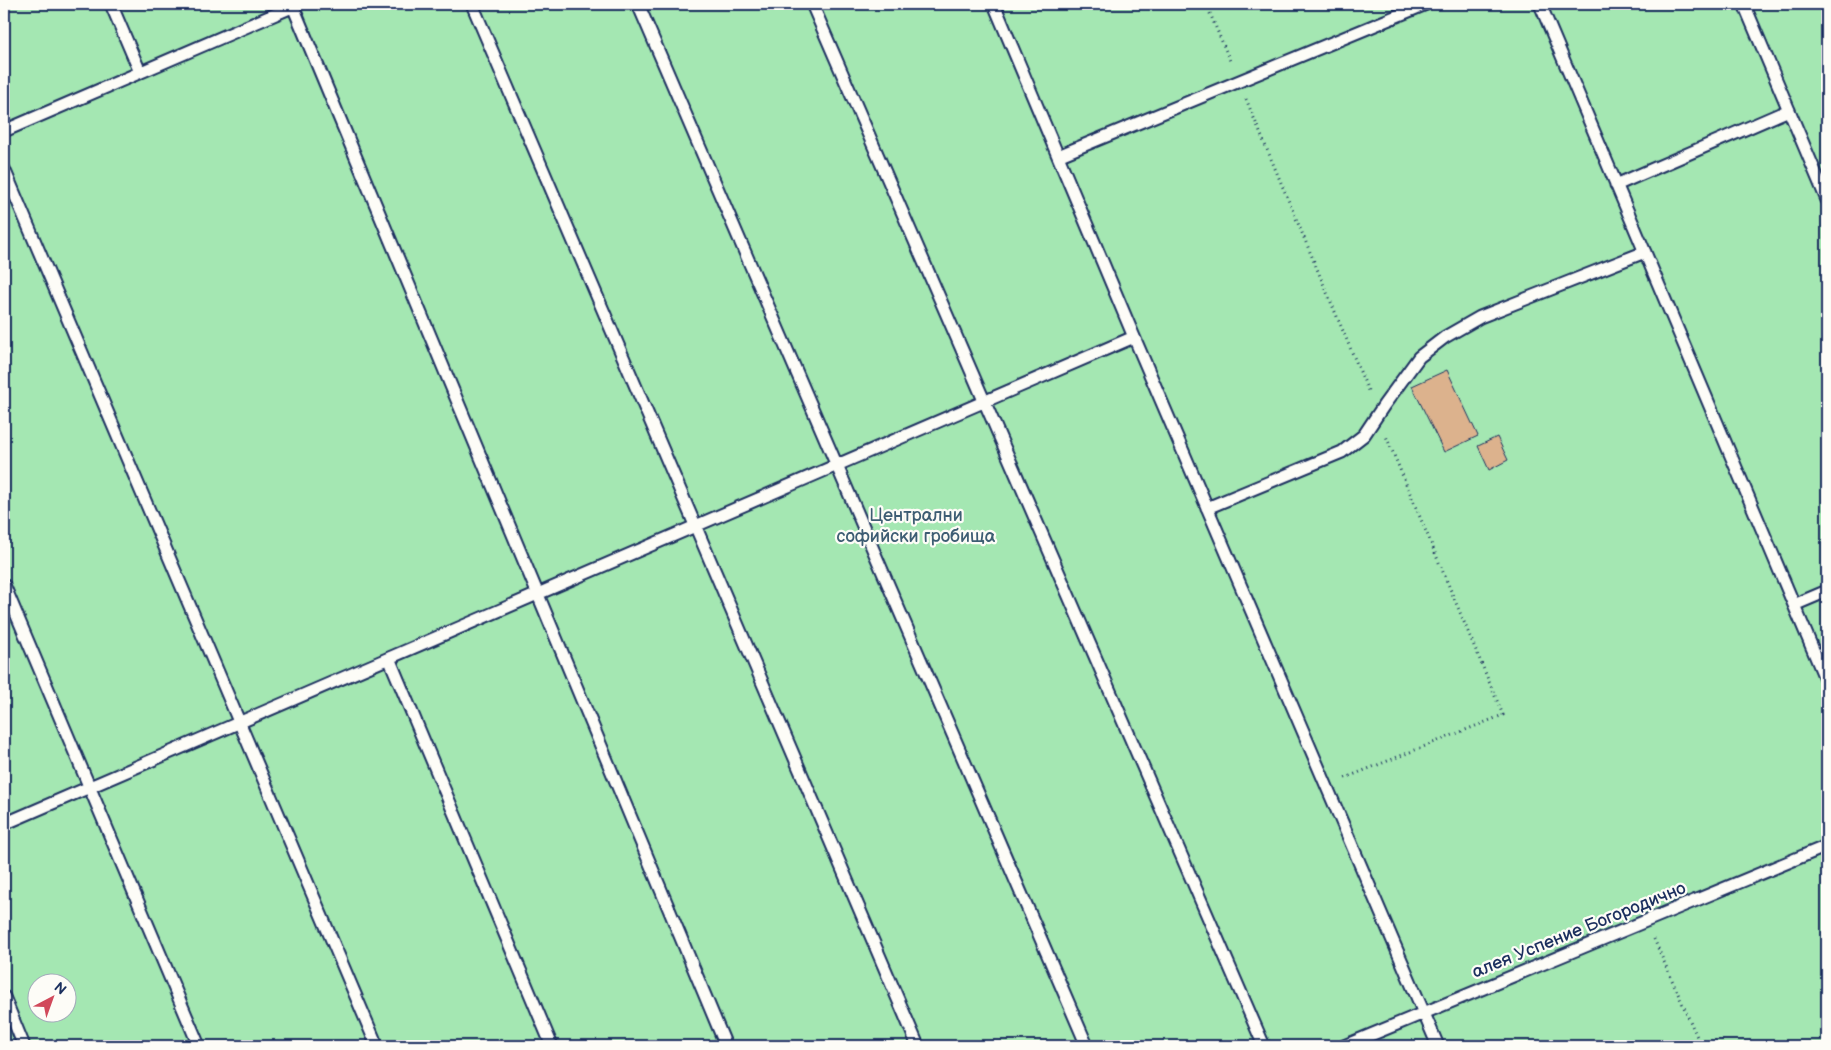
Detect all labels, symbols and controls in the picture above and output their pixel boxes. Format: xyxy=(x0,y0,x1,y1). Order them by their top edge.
park label: Централни софийски гробища xyxy=(837,505,996,547)
street label: алея Успение Богородично xyxy=(1469,877,1689,983)
north arrow xyxy=(28,972,78,1022)
text: N xyxy=(51,979,70,998)

